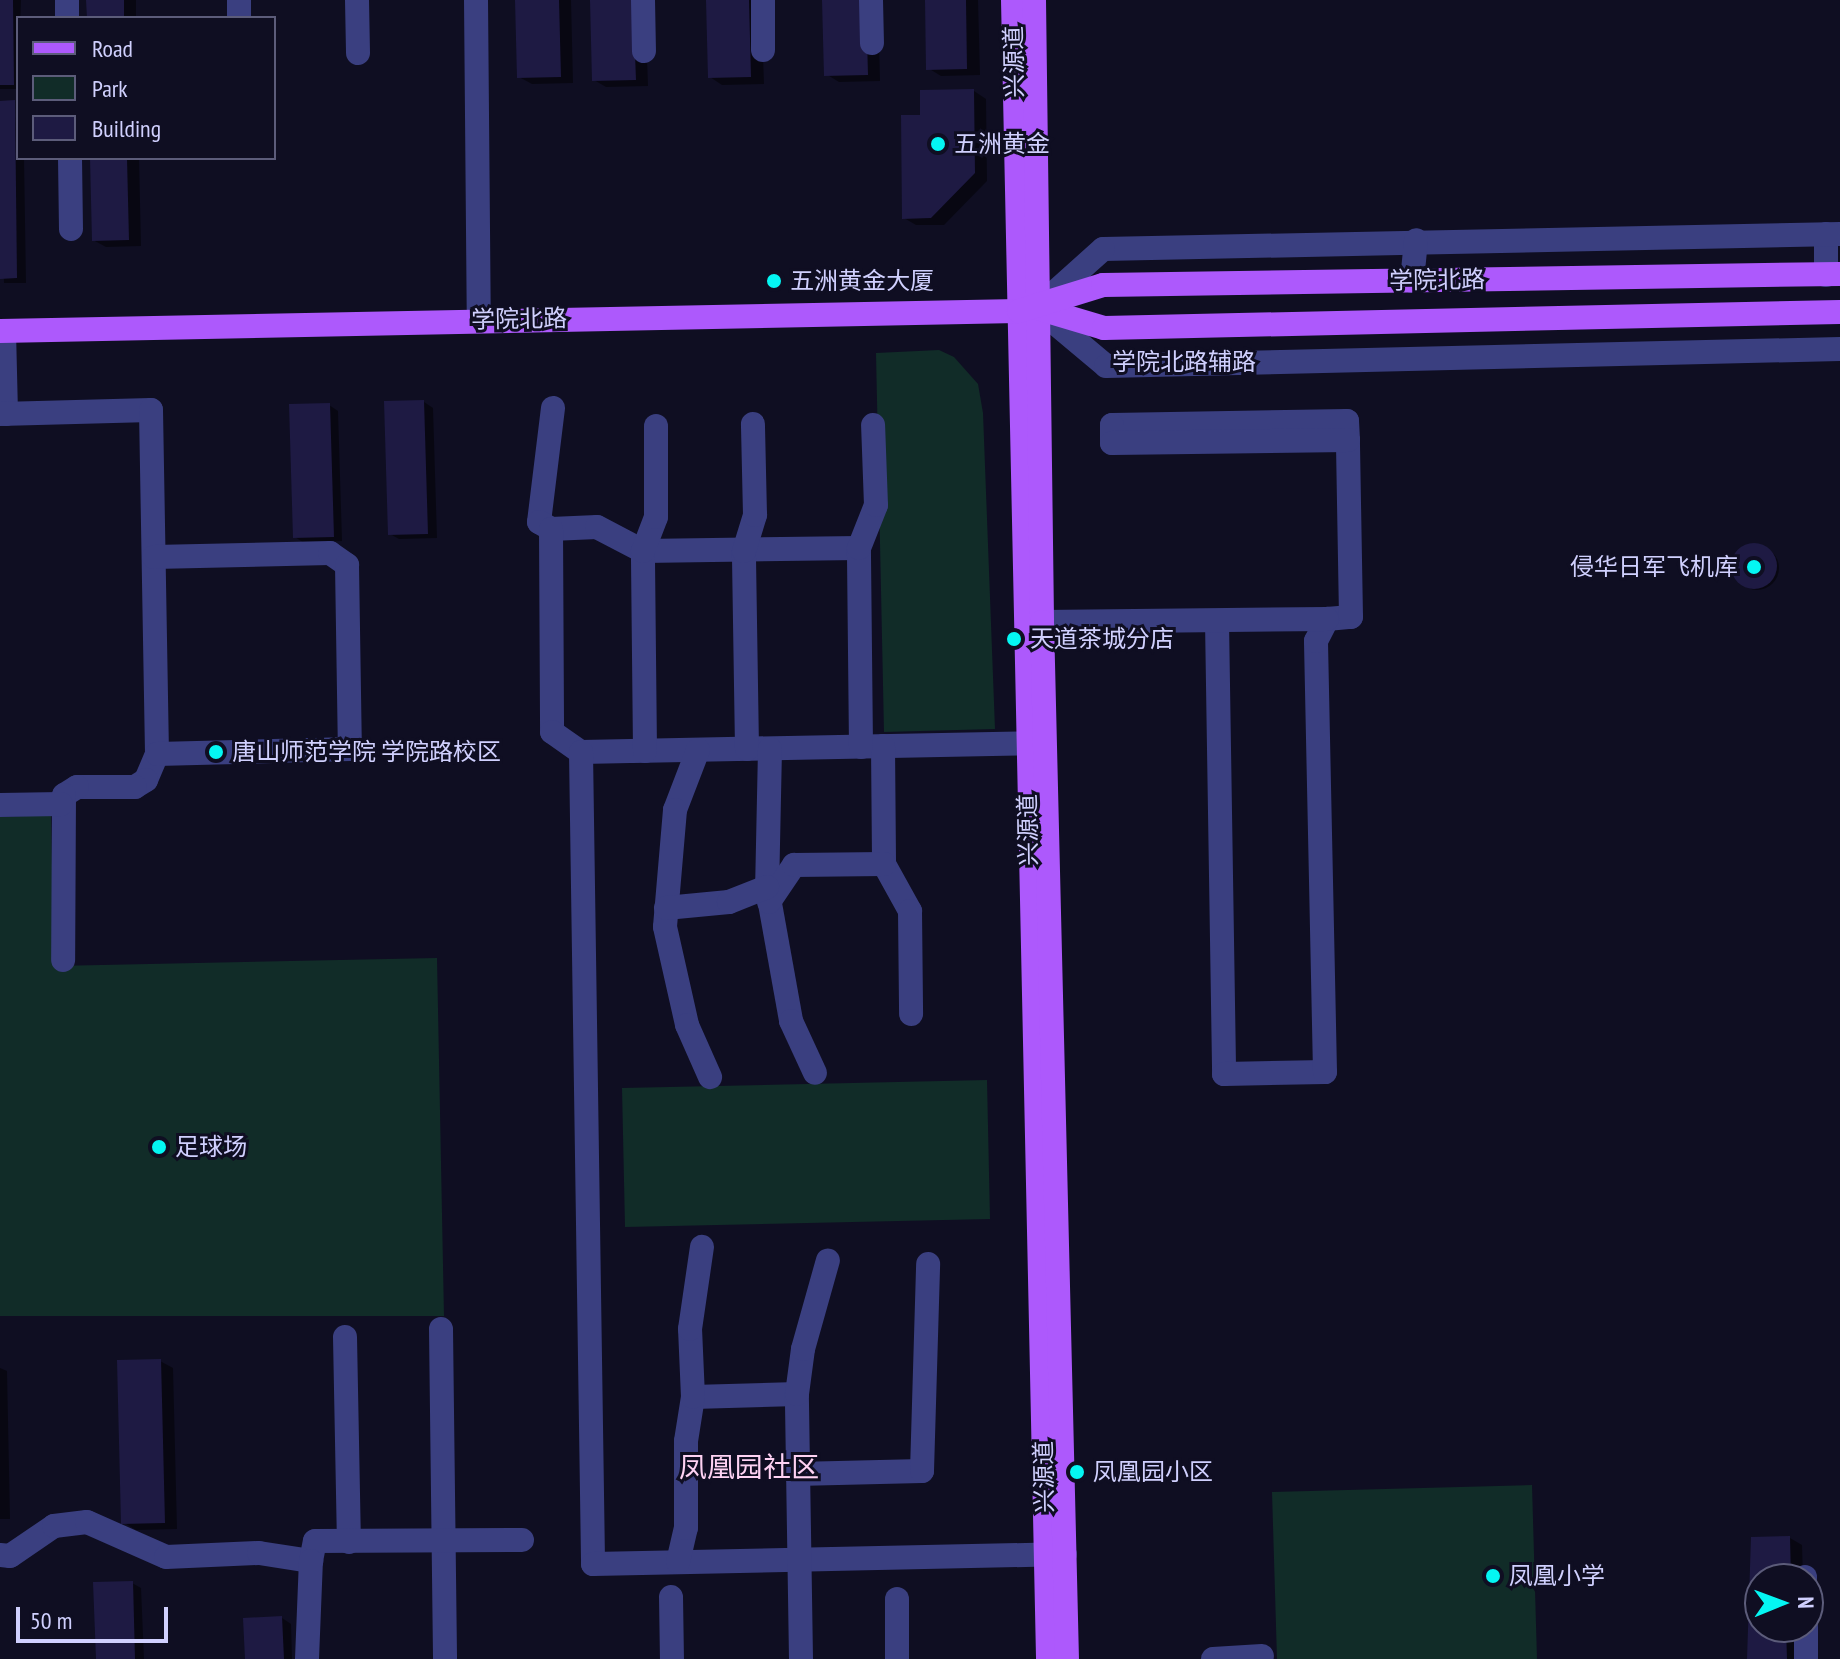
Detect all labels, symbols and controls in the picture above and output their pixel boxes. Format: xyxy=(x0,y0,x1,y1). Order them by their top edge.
legend xyxy=(16,16,276,160)
street label: 兴源道 xyxy=(999,26,1029,98)
text: Road xyxy=(92,33,133,64)
text: Park xyxy=(92,73,128,104)
text: Building xyxy=(92,113,161,144)
place label: 五洲黄金 xyxy=(954,130,1050,158)
marker: 五洲黄金 xyxy=(929,135,947,153)
street label: 学院北路 xyxy=(1389,265,1485,295)
place label: 五洲黄金大厦 xyxy=(790,267,934,295)
marker: 五洲黄金大厦 xyxy=(765,272,783,290)
street label: 学院北路 xyxy=(471,304,567,334)
street label: 学院北路辅路 xyxy=(1112,348,1256,376)
place label: 侵华日军飞机库 xyxy=(1570,553,1738,581)
marker: 侵华日军飞机库 xyxy=(1745,558,1763,576)
place label: 天道茶城分店 xyxy=(1030,625,1174,653)
marker: 天道茶城分店 xyxy=(1005,630,1023,648)
place label: 唐山师范学院 学院路校区 xyxy=(232,738,501,766)
marker: 唐山师范学院 学院路校区 xyxy=(207,743,225,761)
street label: 兴源道 xyxy=(1013,794,1043,866)
place label: 足球场 xyxy=(175,1133,247,1161)
marker: 足球场 xyxy=(150,1138,168,1156)
street label: 兴源道 xyxy=(1029,1441,1059,1513)
district label: 凤凰园社区 xyxy=(679,1450,819,1484)
place label: 凤凰园小区 xyxy=(1093,1458,1213,1486)
marker: 凤凰园小区 xyxy=(1068,1463,1086,1481)
place label: 凤凰小学 xyxy=(1509,1562,1605,1590)
north arrow xyxy=(1744,1563,1824,1643)
marker: 凤凰小学 xyxy=(1484,1567,1502,1585)
scale bar xyxy=(20,1591,172,1641)
text: N xyxy=(1792,1596,1820,1609)
text: 50 m xyxy=(30,1605,72,1636)

